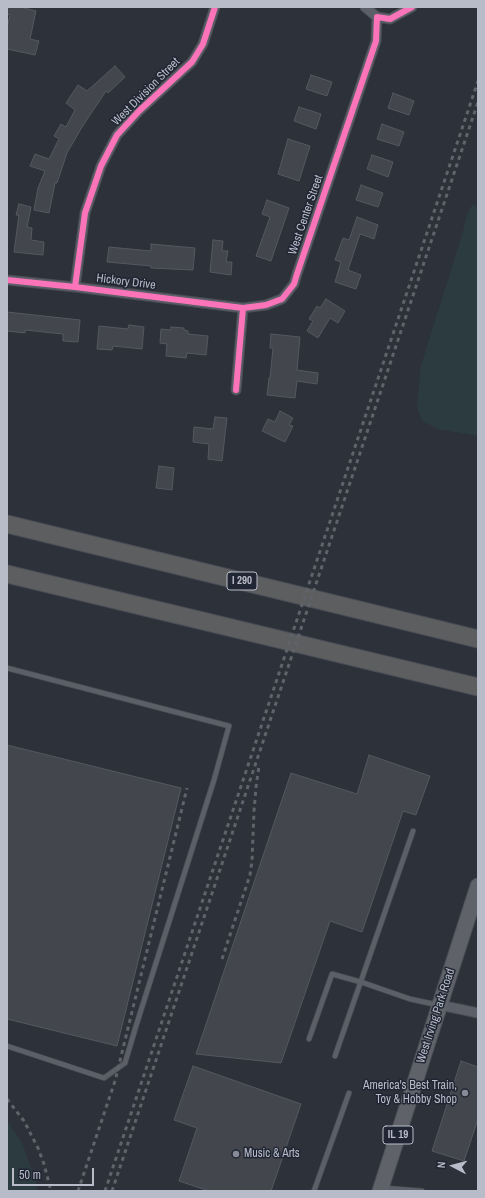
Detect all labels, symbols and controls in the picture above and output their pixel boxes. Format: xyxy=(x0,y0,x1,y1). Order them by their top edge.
street label: West Division Street xyxy=(109,55,183,129)
street label: West Center Street xyxy=(286,173,326,257)
street label: Hickory Drive xyxy=(96,271,156,293)
road number: I 290 xyxy=(227,572,257,590)
street label: West Irving Park Road xyxy=(414,967,458,1065)
place label: America's Best Train, Toy & Hobby Shop xyxy=(363,1079,457,1107)
marker: America's Best Train, Toy & Hobby Shop xyxy=(460,1088,470,1098)
road number: IL 19 xyxy=(383,1126,413,1144)
north arrow xyxy=(433,1146,473,1186)
place label: Music & Arts xyxy=(244,1147,300,1161)
marker: Music & Arts xyxy=(231,1149,241,1159)
scale bar xyxy=(14,1160,96,1186)
text: N xyxy=(434,1161,448,1169)
text: 50 m xyxy=(19,1167,41,1183)

